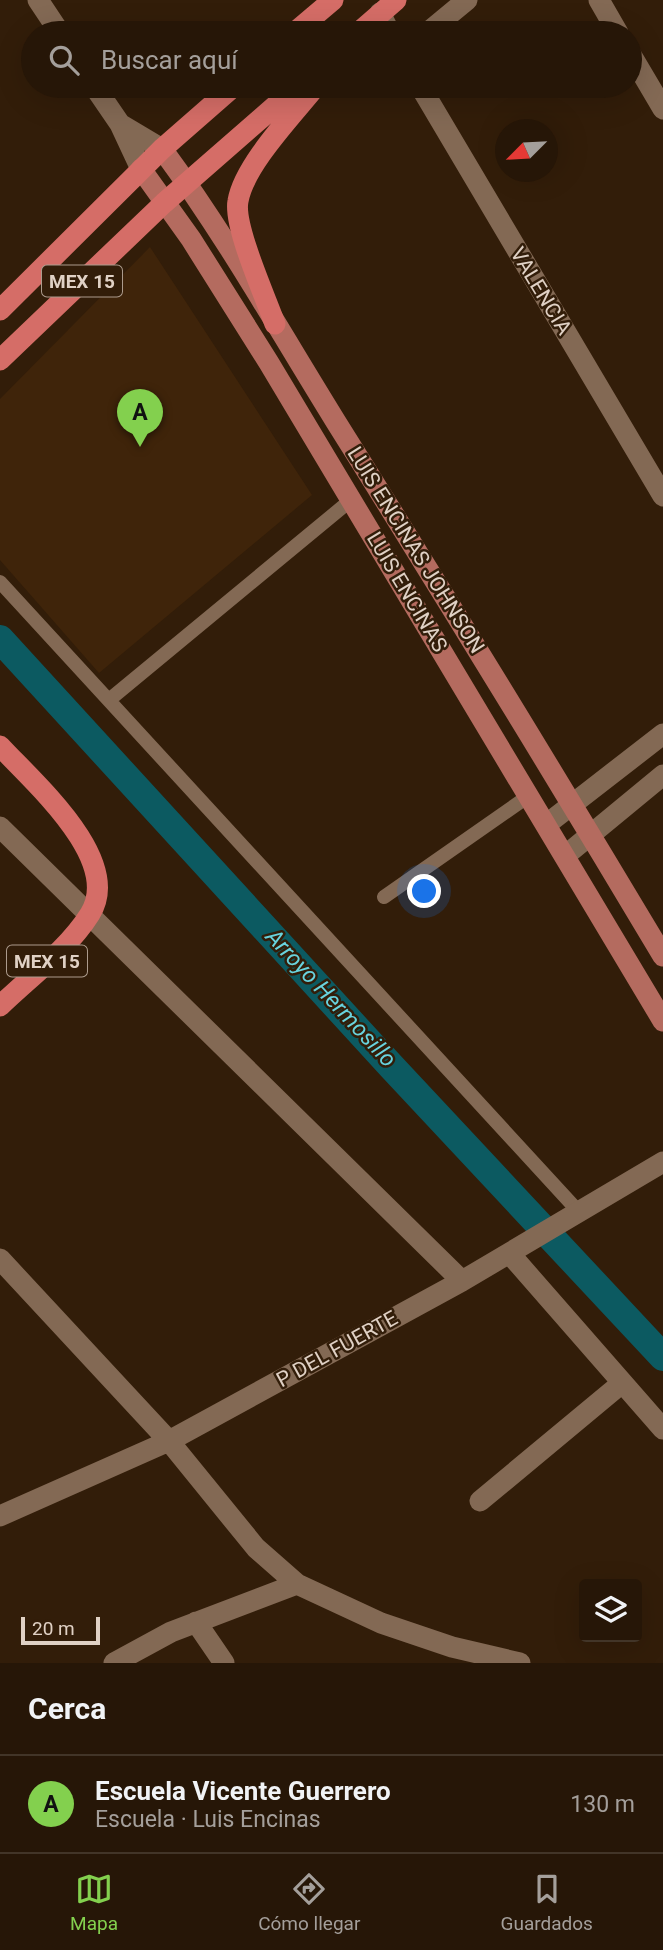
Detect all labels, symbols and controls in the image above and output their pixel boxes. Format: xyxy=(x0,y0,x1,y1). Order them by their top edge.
search box xyxy=(21,21,642,98)
icon: search xyxy=(45,41,83,79)
text: Buscar aquí xyxy=(101,45,238,75)
north arrow xyxy=(495,119,558,182)
street label: VALENCIA xyxy=(506,243,577,339)
road number: MEX 15 xyxy=(42,266,122,296)
pin: A xyxy=(117,389,163,447)
street label: LUIS ENCINAS JOHNSON xyxy=(342,442,490,658)
street label: LUIS ENCINAS xyxy=(361,527,453,657)
your location xyxy=(407,874,441,908)
water label: Arroyo Hermosillo xyxy=(259,923,402,1073)
road number: MEX 15 xyxy=(7,945,87,976)
street label: P DEL FUERTE xyxy=(272,1306,402,1392)
map controls xyxy=(579,1579,642,1642)
button: layers xyxy=(579,1579,642,1642)
scale bar xyxy=(21,1614,100,1646)
text: 20 m xyxy=(32,1617,75,1640)
text: Cerca xyxy=(28,1691,106,1726)
text: Escuela Vicente Guerrero xyxy=(95,1776,391,1806)
text: A xyxy=(43,1791,59,1818)
text: 130 m xyxy=(570,1791,635,1818)
text: Escuela · Luis Encinas xyxy=(95,1806,321,1833)
tab: Mapa xyxy=(70,1870,118,1935)
tab: Cómo llegar xyxy=(258,1870,360,1935)
tab: Guardados xyxy=(501,1870,593,1935)

